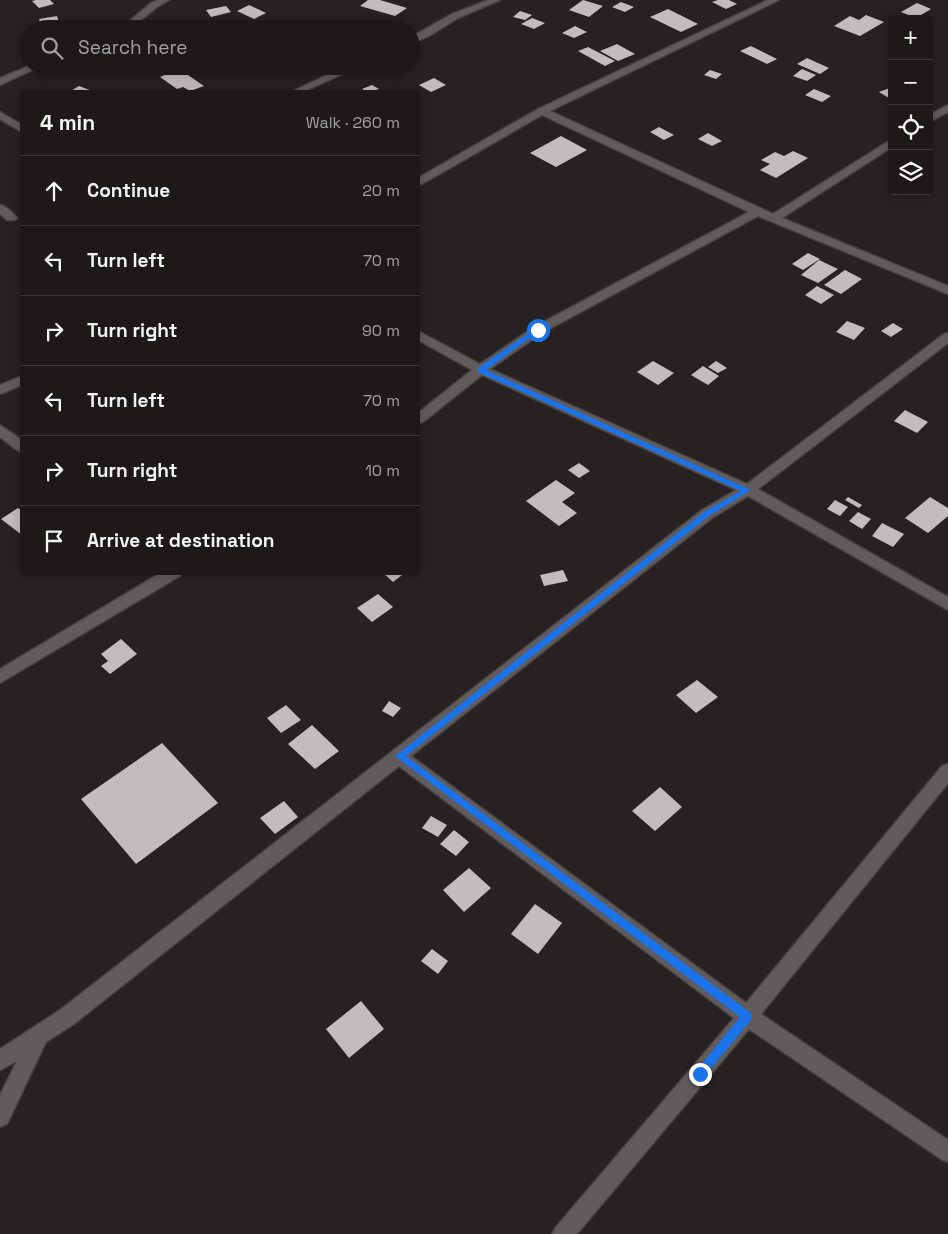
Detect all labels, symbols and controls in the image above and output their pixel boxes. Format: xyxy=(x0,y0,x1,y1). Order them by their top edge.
map controls xyxy=(888,15,933,195)
button: + xyxy=(888,15,933,60)
search box xyxy=(20,20,420,75)
icon: search xyxy=(38,34,66,62)
text: Search here xyxy=(78,35,188,60)
button: − xyxy=(888,60,933,105)
button: locate xyxy=(888,105,933,150)
text: 4 min xyxy=(40,109,95,136)
text: Walk · 260 m xyxy=(306,112,400,133)
button: layers xyxy=(888,150,933,195)
icon: ahead xyxy=(40,177,68,205)
text: Continue xyxy=(87,178,170,203)
text: 20 m xyxy=(362,180,400,201)
icon: left xyxy=(40,247,68,275)
text: Turn left xyxy=(87,248,165,273)
text: 70 m xyxy=(363,250,400,271)
icon: right xyxy=(40,317,68,345)
text: Turn right xyxy=(87,318,177,343)
route start xyxy=(527,319,550,342)
text: 90 m xyxy=(362,320,400,341)
icon: left xyxy=(40,387,68,415)
text: Turn left xyxy=(87,388,165,413)
text: 70 m xyxy=(363,390,400,411)
icon: right xyxy=(40,457,68,485)
text: Turn right xyxy=(87,458,177,483)
text: 10 m xyxy=(365,460,400,481)
icon: arrive xyxy=(40,527,68,555)
text: Arrive at destination xyxy=(87,528,275,553)
route end xyxy=(689,1063,712,1086)

